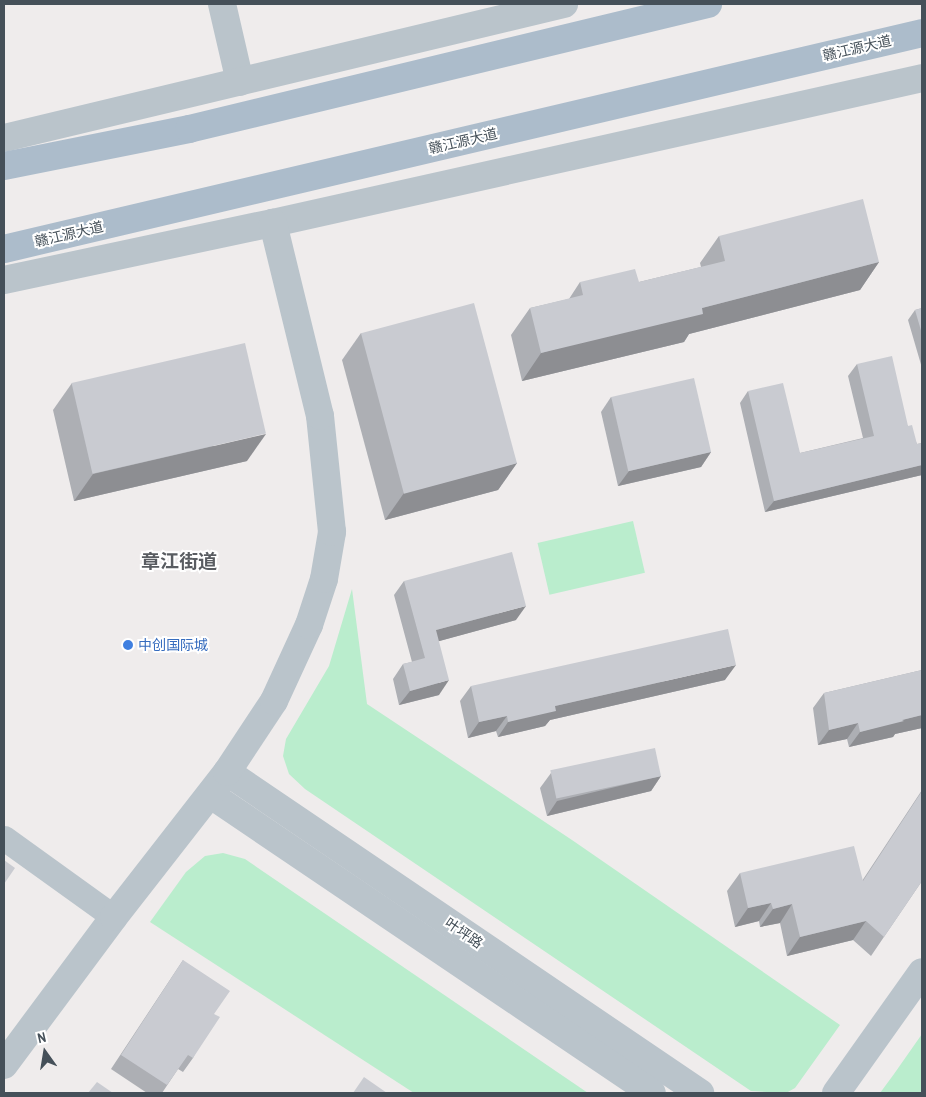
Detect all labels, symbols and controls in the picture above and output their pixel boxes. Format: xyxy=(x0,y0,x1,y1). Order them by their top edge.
street label: 赣江源大道 xyxy=(821,32,893,64)
street label: 赣江源大道 xyxy=(427,125,499,157)
street label: 赣江源大道 xyxy=(33,218,105,250)
district label: 章江街道 xyxy=(141,551,217,573)
place label: 中创国际城 xyxy=(138,637,208,653)
marker: 中创国际城 xyxy=(122,639,134,651)
street label: 叶坪路 xyxy=(442,914,486,952)
north arrow xyxy=(20,1027,70,1077)
text: N xyxy=(36,1028,48,1047)

